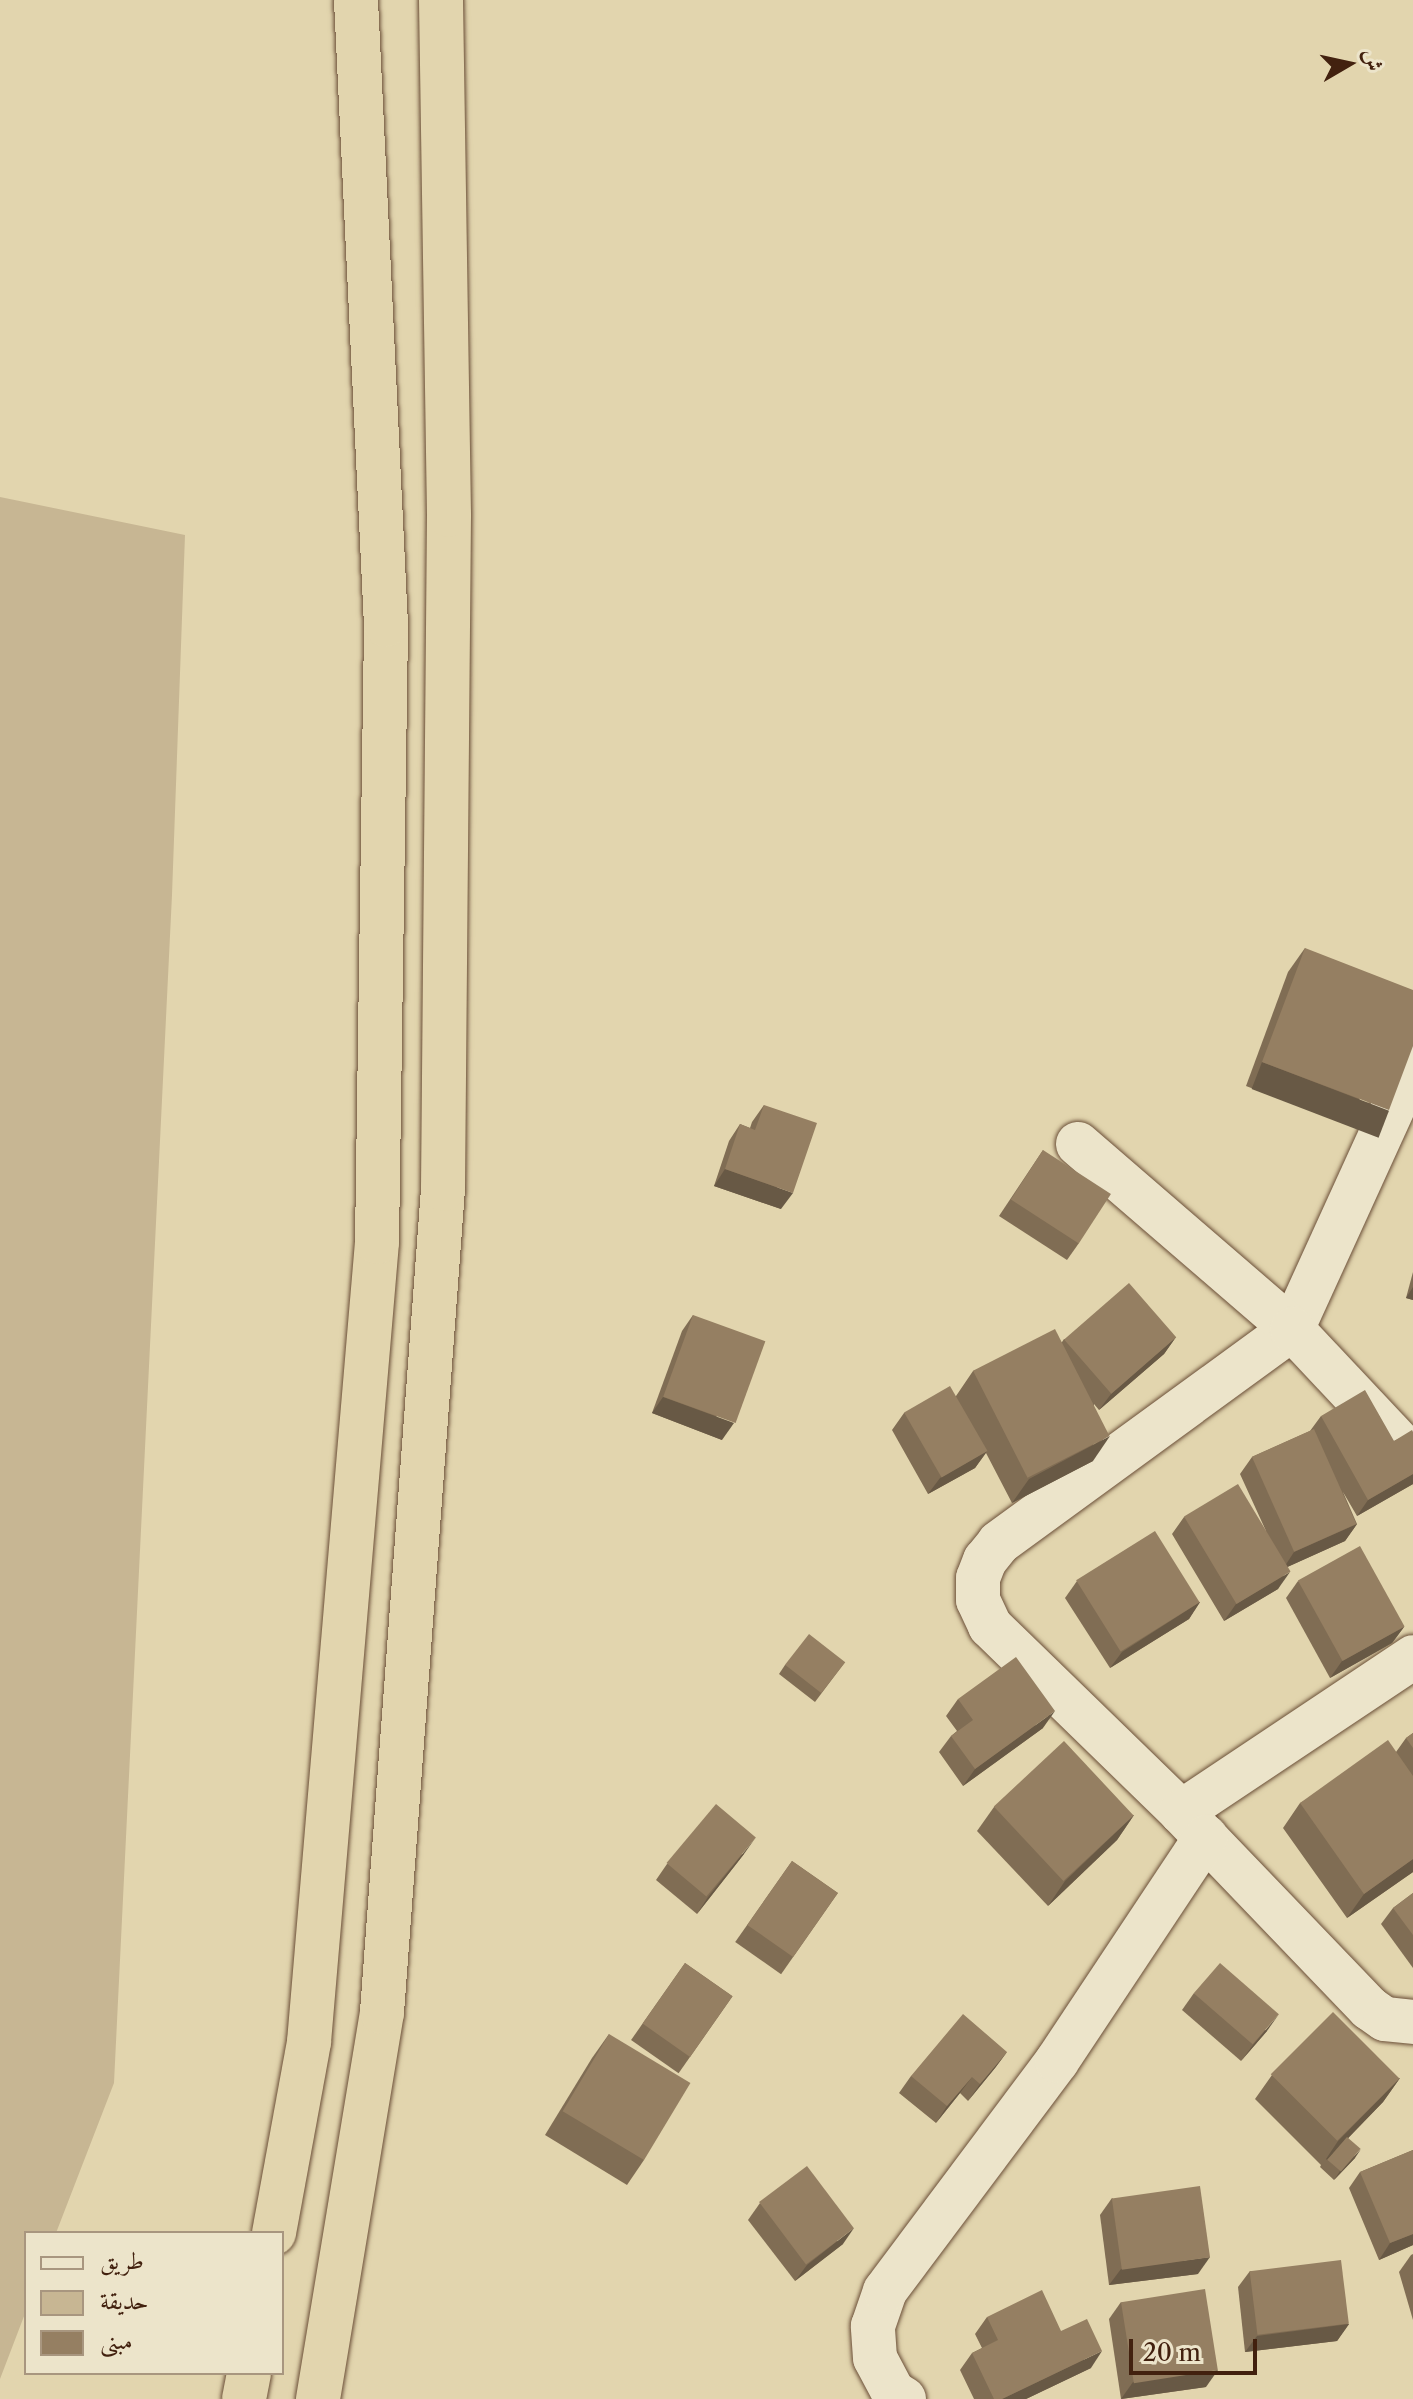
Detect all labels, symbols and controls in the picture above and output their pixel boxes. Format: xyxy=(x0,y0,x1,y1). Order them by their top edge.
north arrow xyxy=(1309,24,1389,104)
text: ش xyxy=(1358,47,1388,73)
legend xyxy=(24,2231,284,2375)
text: طريق xyxy=(100,2246,144,2275)
text: حديقة xyxy=(100,2286,149,2315)
scale bar xyxy=(1133,2323,1261,2373)
text: مبنى xyxy=(100,2326,133,2355)
text: 20 m xyxy=(1143,2338,1201,2367)

